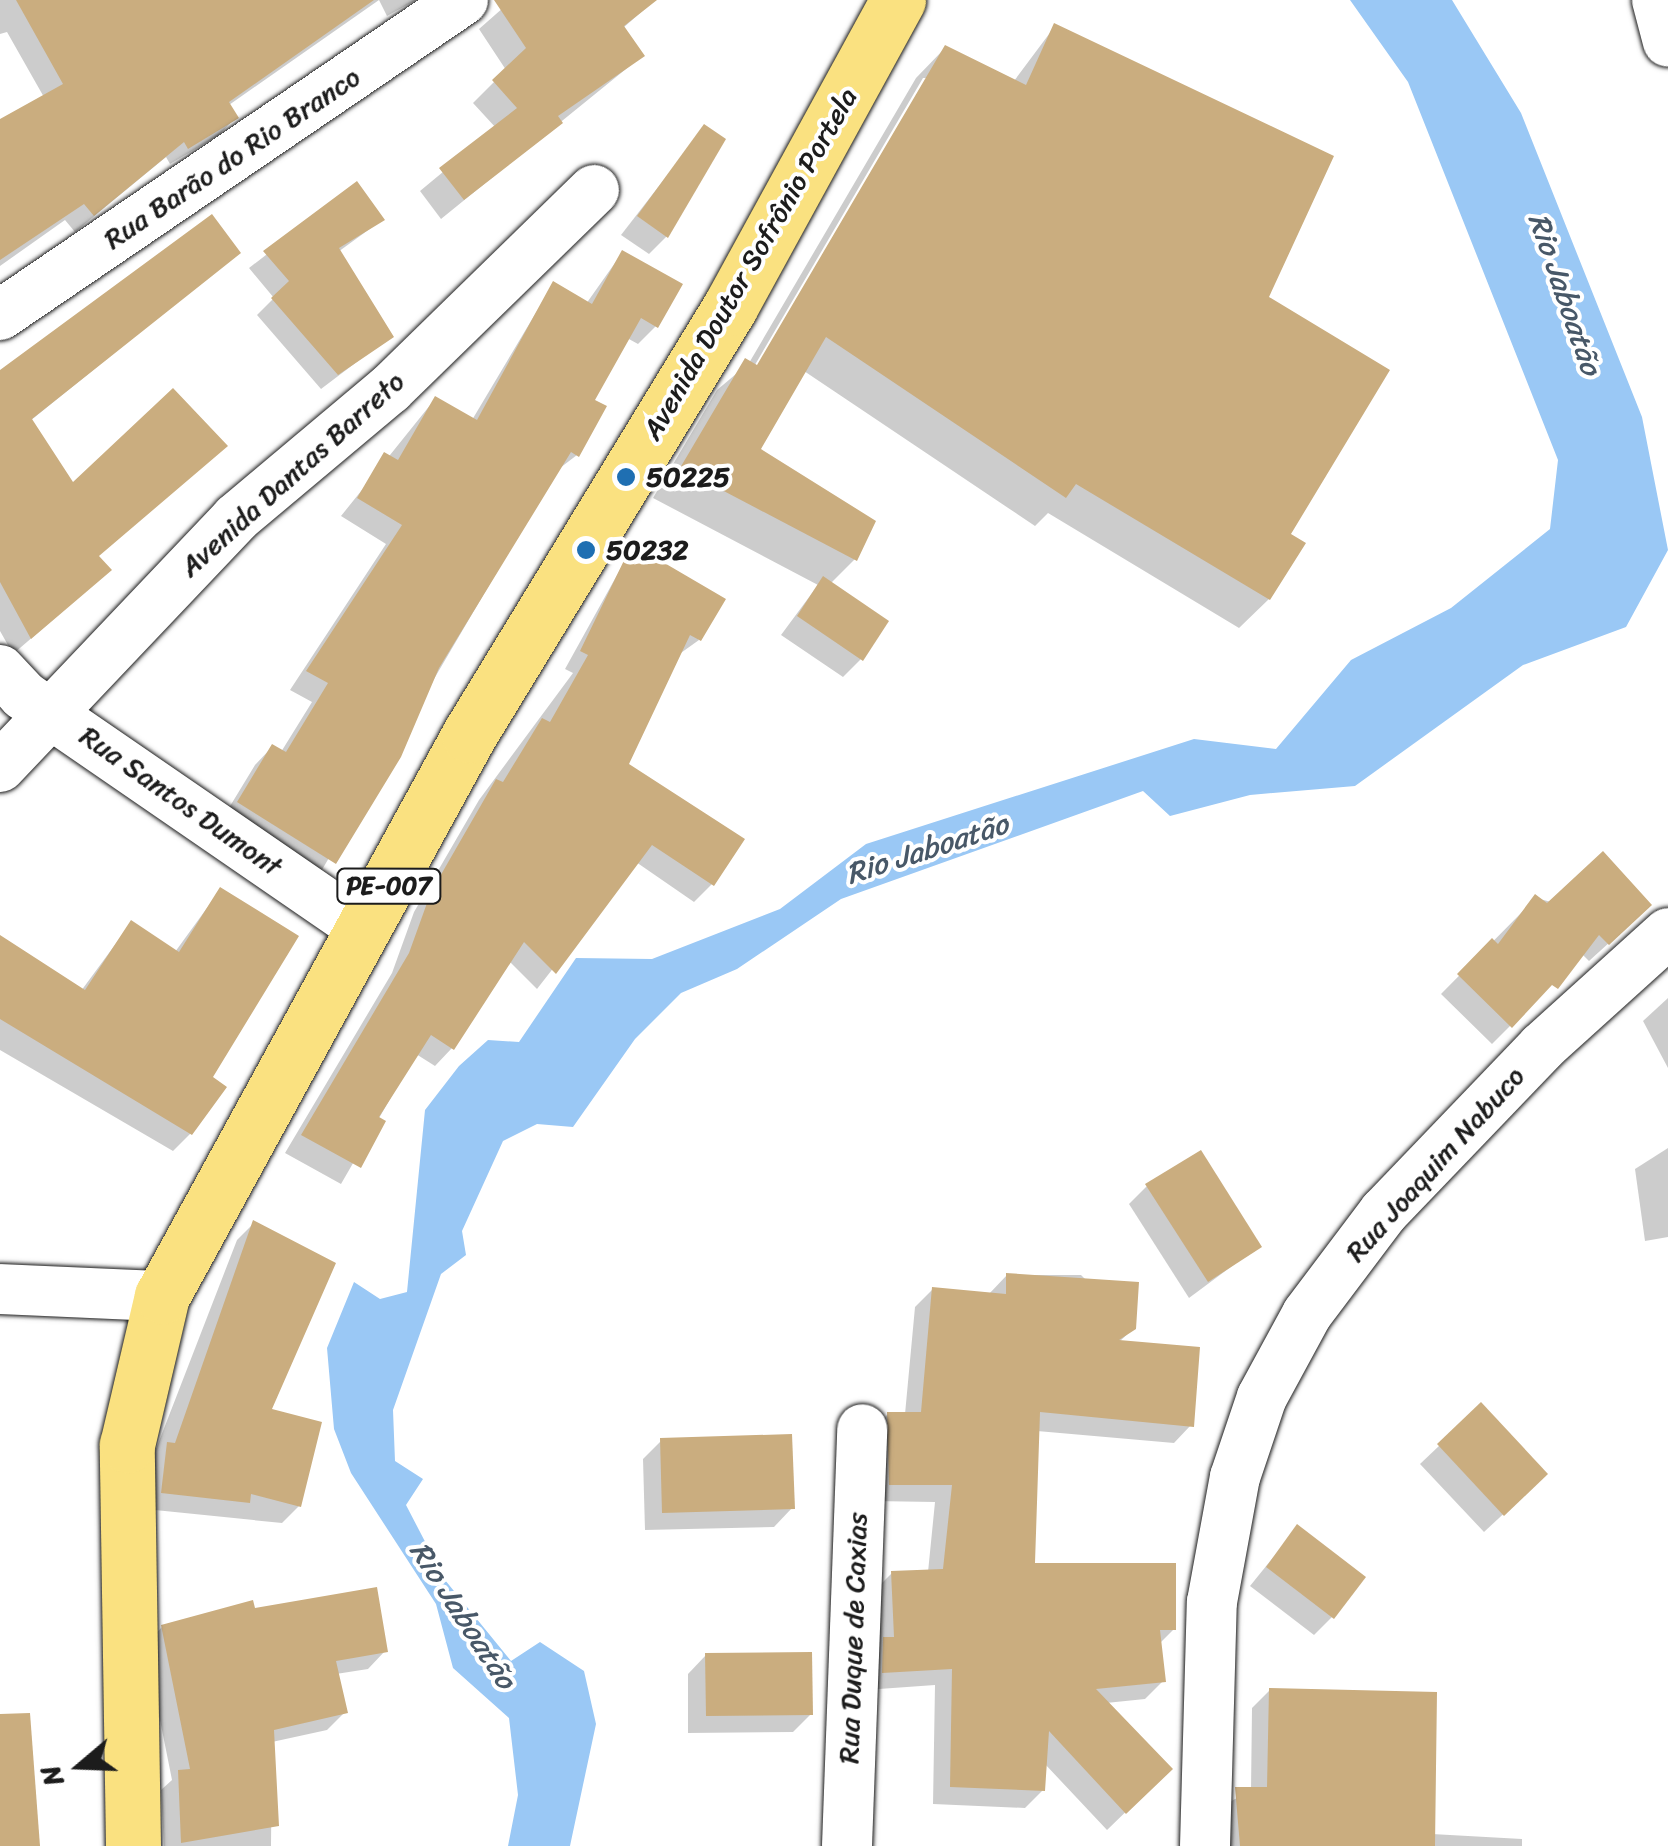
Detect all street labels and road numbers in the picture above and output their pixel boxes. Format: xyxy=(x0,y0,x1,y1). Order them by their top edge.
street label: Rua Barão do Rio Branco xyxy=(98,60,366,256)
street label: Avenida Doutor Sofrônio Portela xyxy=(635,82,865,446)
street label: Avenida Dantas Barreto xyxy=(173,365,411,583)
street label: Rua Santos Dumont xyxy=(73,719,289,883)
road number: PE-007 xyxy=(334,866,444,906)
street label: Rua Joaquim Nabuco xyxy=(1338,1059,1532,1269)
street label: Rua Duque de Caxias xyxy=(832,1512,874,1764)

